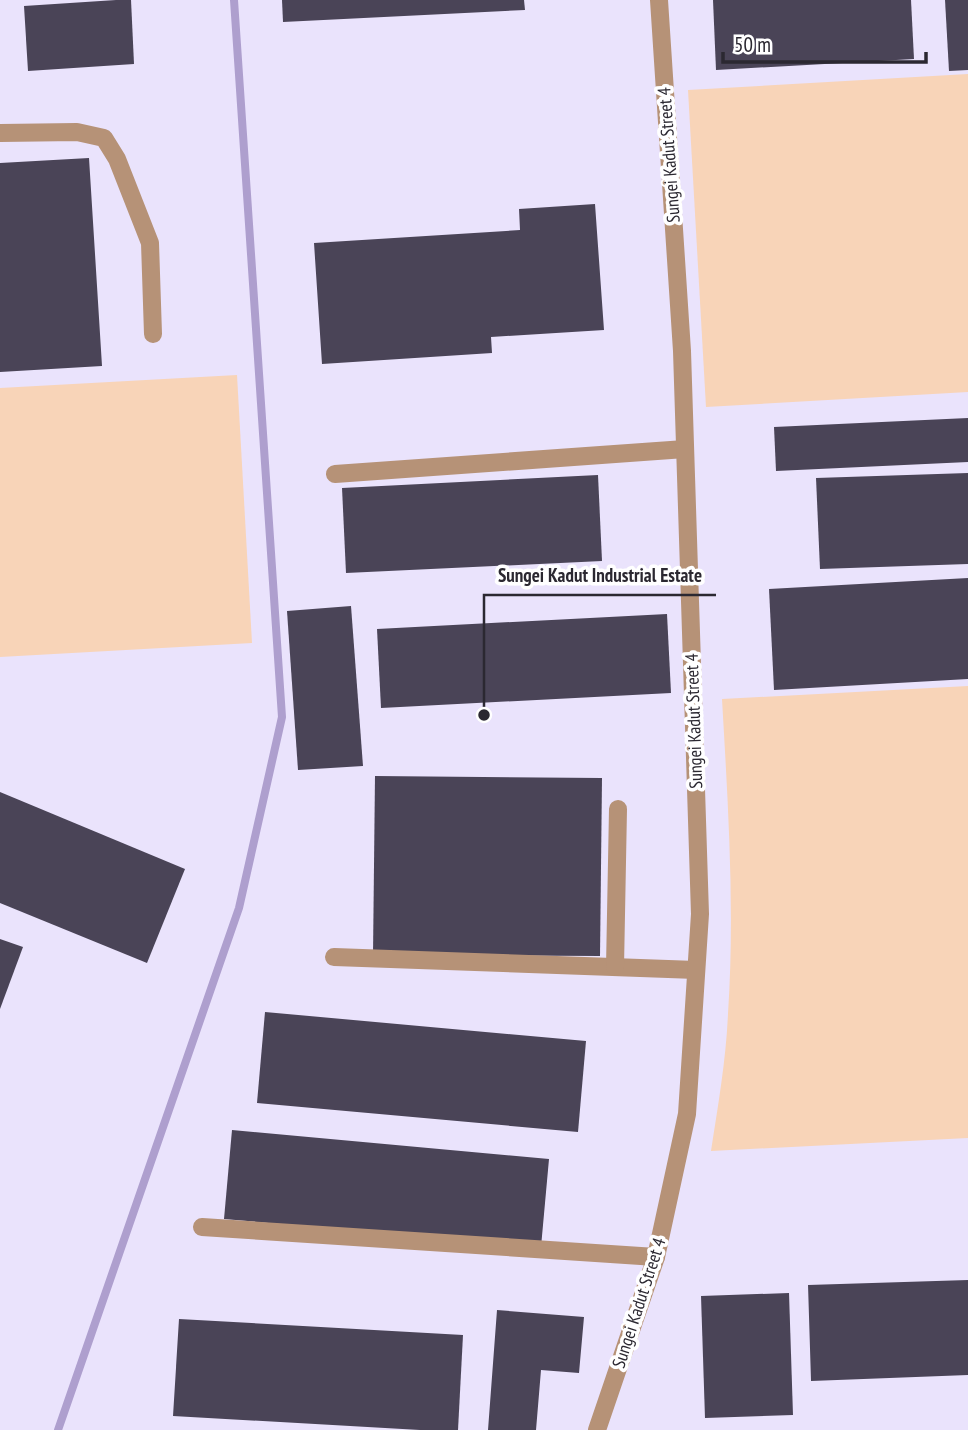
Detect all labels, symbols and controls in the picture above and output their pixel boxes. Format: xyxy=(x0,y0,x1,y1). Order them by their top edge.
scale bar xyxy=(723,21,926,65)
text: 50 m xyxy=(734,31,771,58)
street label: Sungei Kadut Street 4 xyxy=(652,87,685,223)
callout: Sungei Kadut Industrial Estate xyxy=(484,555,716,595)
text: Sungei Kadut Industrial Estate xyxy=(498,563,702,587)
street label: Sungei Kadut Street 4 xyxy=(680,653,707,789)
street label: Sungei Kadut Street 4 xyxy=(607,1235,670,1371)

